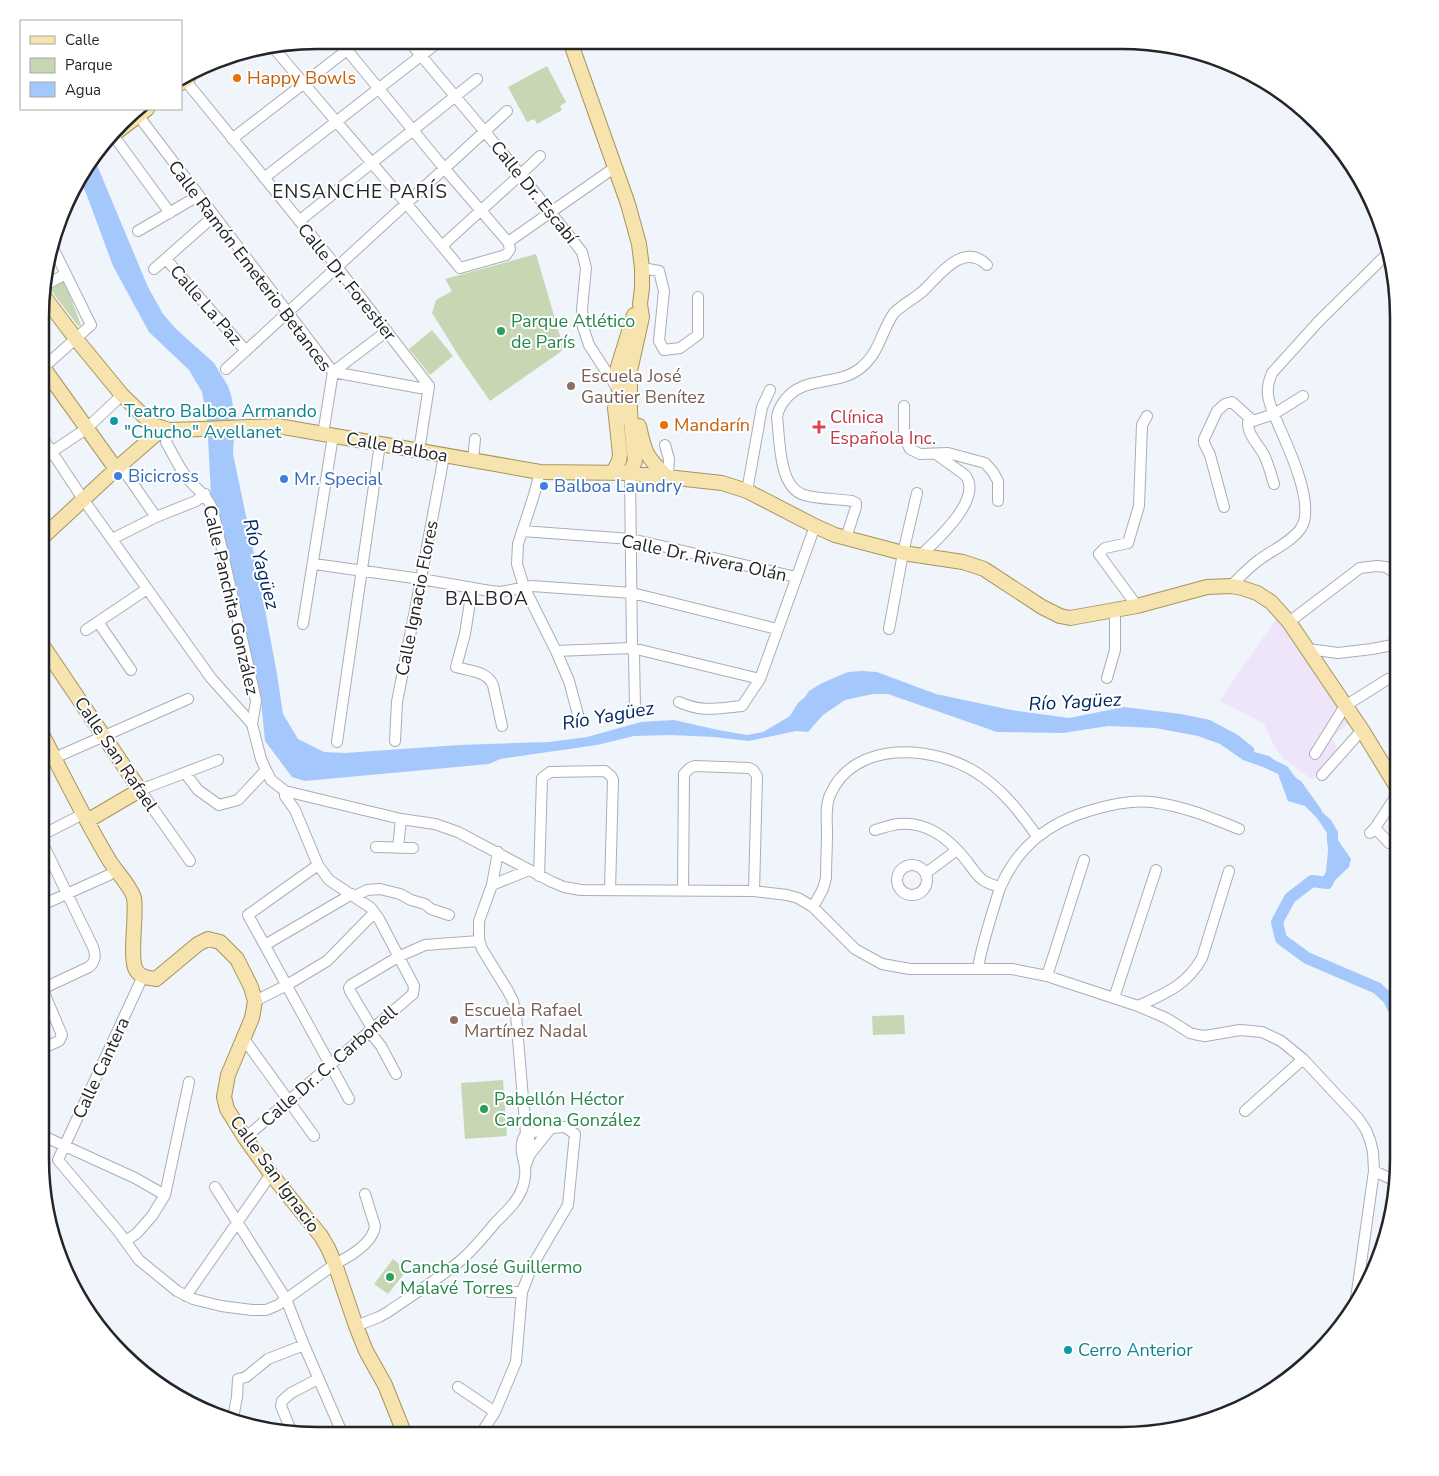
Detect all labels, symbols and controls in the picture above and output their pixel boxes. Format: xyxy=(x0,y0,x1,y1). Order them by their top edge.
legend xyxy=(20,20,182,110)
text: Calle xyxy=(65,30,100,50)
text: Parque xyxy=(65,55,113,75)
place label: Happy Bowls xyxy=(247,66,356,90)
marker: Happy Bowls xyxy=(231,72,243,84)
text: Agua xyxy=(65,80,101,100)
street label: Calle Dr. Escabí xyxy=(485,136,583,249)
street label: Calle Ramón Emeterio Betances xyxy=(163,155,337,377)
district label: ENSANCHE PARÍS xyxy=(272,179,448,205)
street label: Calle Dr. Forestier xyxy=(292,218,402,346)
street label: Calle La Paz xyxy=(164,260,248,350)
place label: Parque Atlético de París xyxy=(511,309,635,354)
marker: Parque Atlético de París xyxy=(495,325,507,337)
place label: Escuela José Gautier Benítez xyxy=(581,364,705,409)
marker: Escuela José Gautier Benítez xyxy=(565,380,577,392)
place label: Teatro Balboa Armando "Chucho" Avellanet xyxy=(124,399,317,444)
place label: Clínica Española Inc. xyxy=(830,405,936,450)
place label: Mandarín xyxy=(674,413,750,437)
marker: Teatro Balboa Armando "Chucho" Avellanet xyxy=(108,415,120,427)
marker: Mandarín xyxy=(658,419,670,431)
marker: Clínica Española Inc. xyxy=(812,420,826,434)
street label: Calle Balboa xyxy=(344,426,450,468)
place label: Bicicross xyxy=(128,464,199,488)
place label: Mr. Special xyxy=(294,467,383,491)
marker: Bicicross xyxy=(112,470,124,482)
marker: Mr. Special xyxy=(278,473,290,485)
place label: Balboa Laundry xyxy=(554,474,683,498)
marker: Balboa Laundry xyxy=(538,480,550,492)
street label: Calle Panchita González xyxy=(197,503,265,697)
water label: Río Yagüez xyxy=(236,516,286,613)
street label: Calle Ignacio Flores xyxy=(390,518,444,678)
street label: Calle Dr. Rivera Olán xyxy=(619,529,789,587)
district label: BALBOA xyxy=(445,586,529,612)
water label: Río Yagüez xyxy=(1028,687,1122,717)
street label: Calle San Rafael xyxy=(69,692,164,817)
water label: Río Yagüez xyxy=(560,695,656,737)
place label: Escuela Rafael Martínez Nadal xyxy=(464,998,588,1043)
street label: Calle Dr. C. Carbonell xyxy=(255,999,403,1132)
street label: Calle Cantera xyxy=(67,1013,135,1123)
marker: Escuela Rafael Martínez Nadal xyxy=(448,1014,460,1026)
place label: Pabellón Héctor Cardona González xyxy=(494,1087,641,1132)
marker: Pabellón Héctor Cardona González xyxy=(478,1103,490,1115)
street label: Calle San Ignacio xyxy=(224,1111,326,1237)
place label: Cancha José Guillermo Malavé Torres xyxy=(400,1255,582,1300)
marker: Cancha José Guillermo Malavé Torres xyxy=(384,1271,396,1283)
place label: Cerro Anterior xyxy=(1078,1338,1193,1362)
marker: Cerro Anterior xyxy=(1062,1344,1074,1356)

